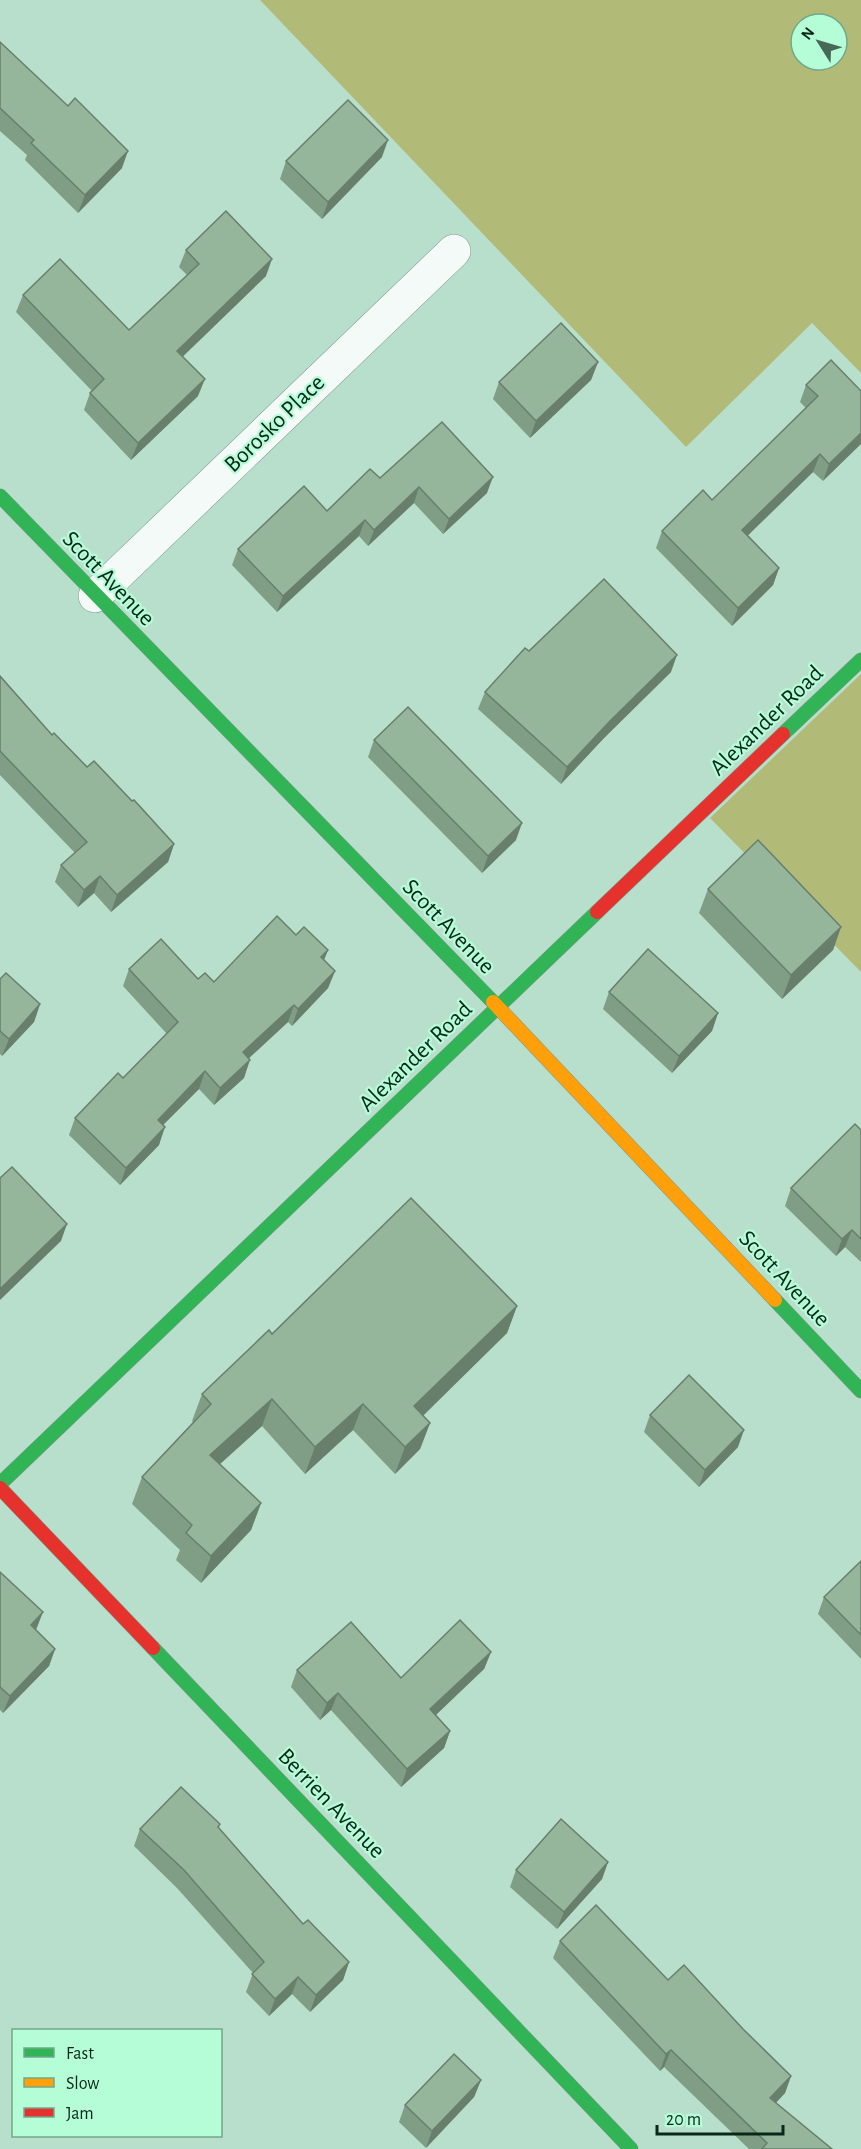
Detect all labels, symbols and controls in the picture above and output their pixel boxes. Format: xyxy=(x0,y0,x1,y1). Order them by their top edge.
north arrow xyxy=(789,12,849,72)
text: N xyxy=(798,24,818,43)
street label: Borosko Place xyxy=(220,370,329,477)
street label: Scott Avenue xyxy=(58,527,159,631)
street label: Alexander Road xyxy=(705,661,828,780)
street label: Scott Avenue xyxy=(398,875,499,979)
street label: Alexander Road xyxy=(354,997,477,1116)
street label: Scott Avenue xyxy=(734,1226,834,1331)
street label: Berrien Avenue xyxy=(273,1744,389,1863)
legend xyxy=(12,2029,222,2137)
text: Fast xyxy=(66,2045,94,2063)
text: Slow xyxy=(66,2075,99,2093)
scale bar xyxy=(657,2098,783,2136)
text: Jam xyxy=(66,2105,94,2123)
text: 20 m xyxy=(666,2111,701,2129)

